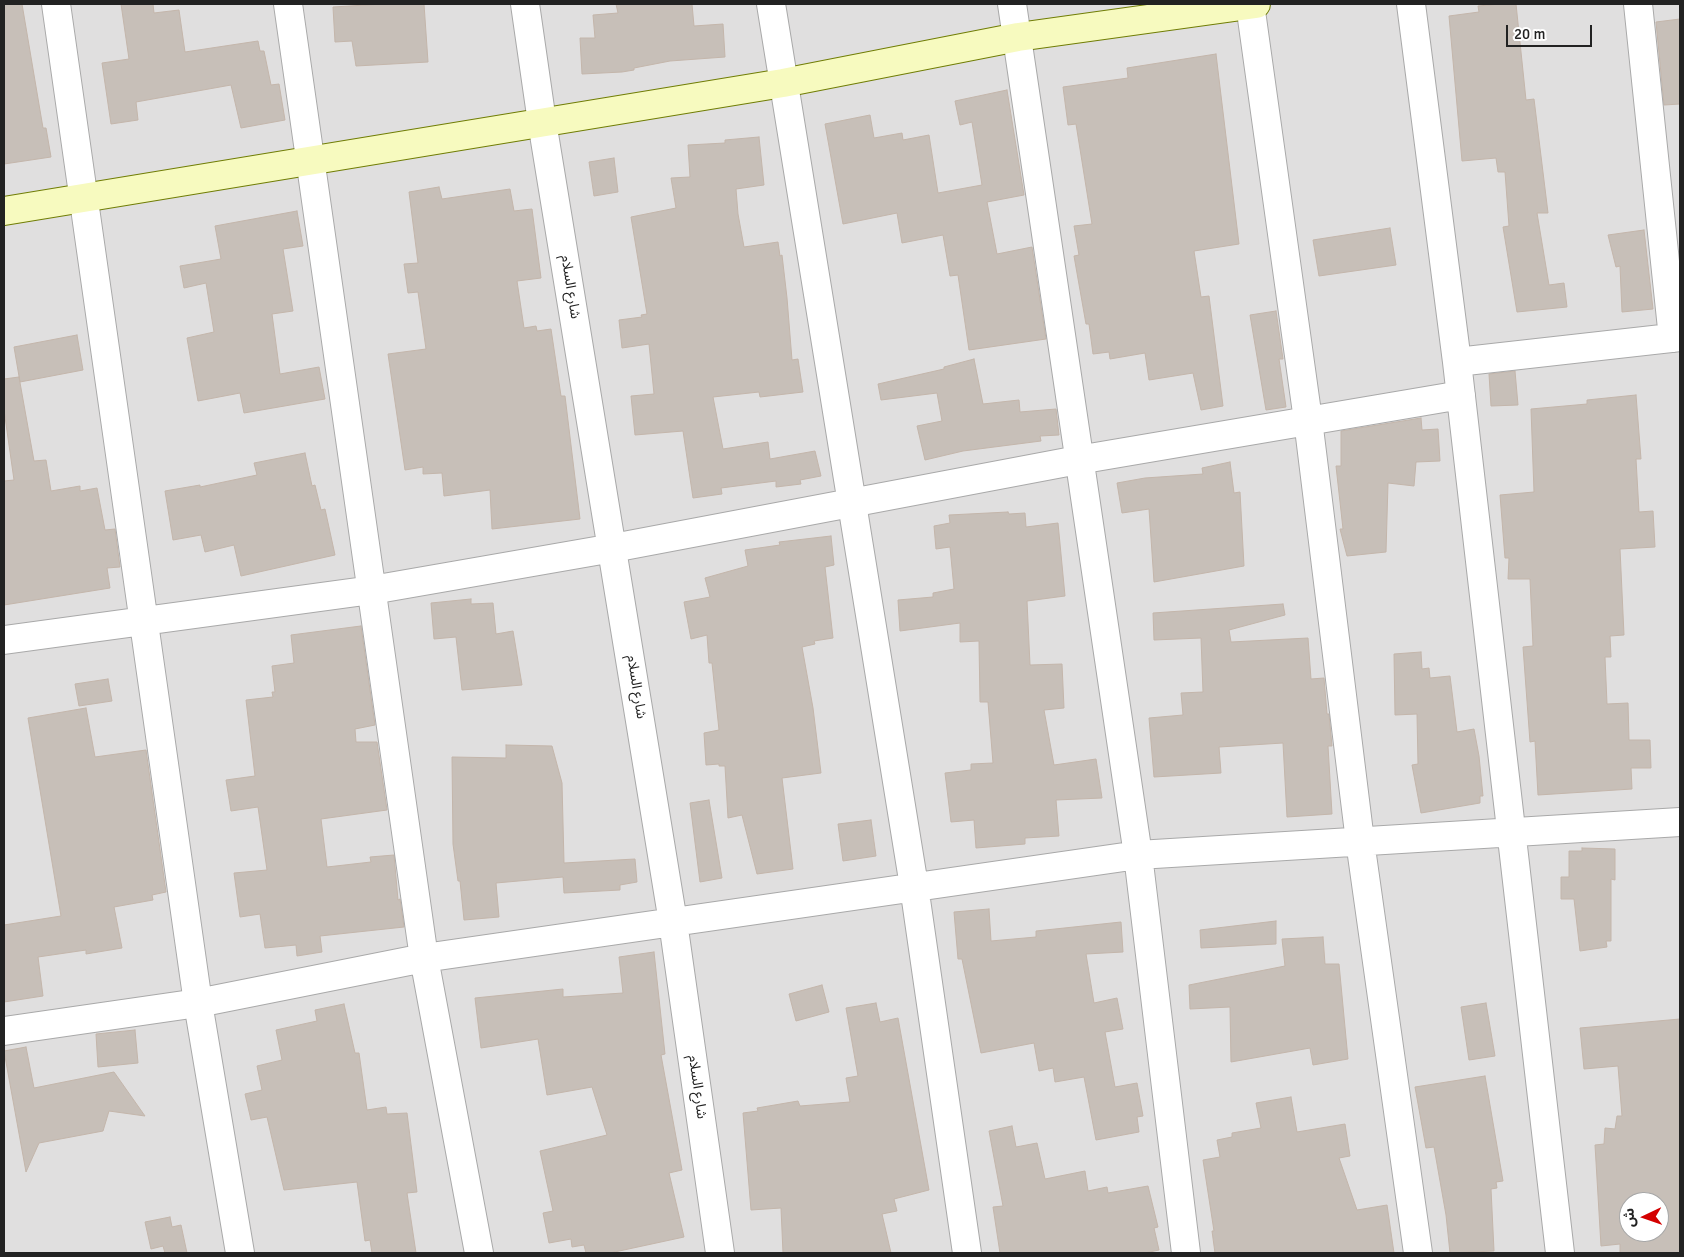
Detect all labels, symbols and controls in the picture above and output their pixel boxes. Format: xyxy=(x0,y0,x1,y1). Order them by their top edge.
scale bar xyxy=(1509,15,1595,47)
text: 20 m xyxy=(1514,25,1545,43)
street label: شارع السلام xyxy=(557,254,583,320)
street label: شارع السلام xyxy=(623,654,649,720)
street label: شارع السلام xyxy=(684,1054,710,1120)
north arrow xyxy=(1619,1192,1669,1242)
text: ش xyxy=(1621,1208,1639,1228)

